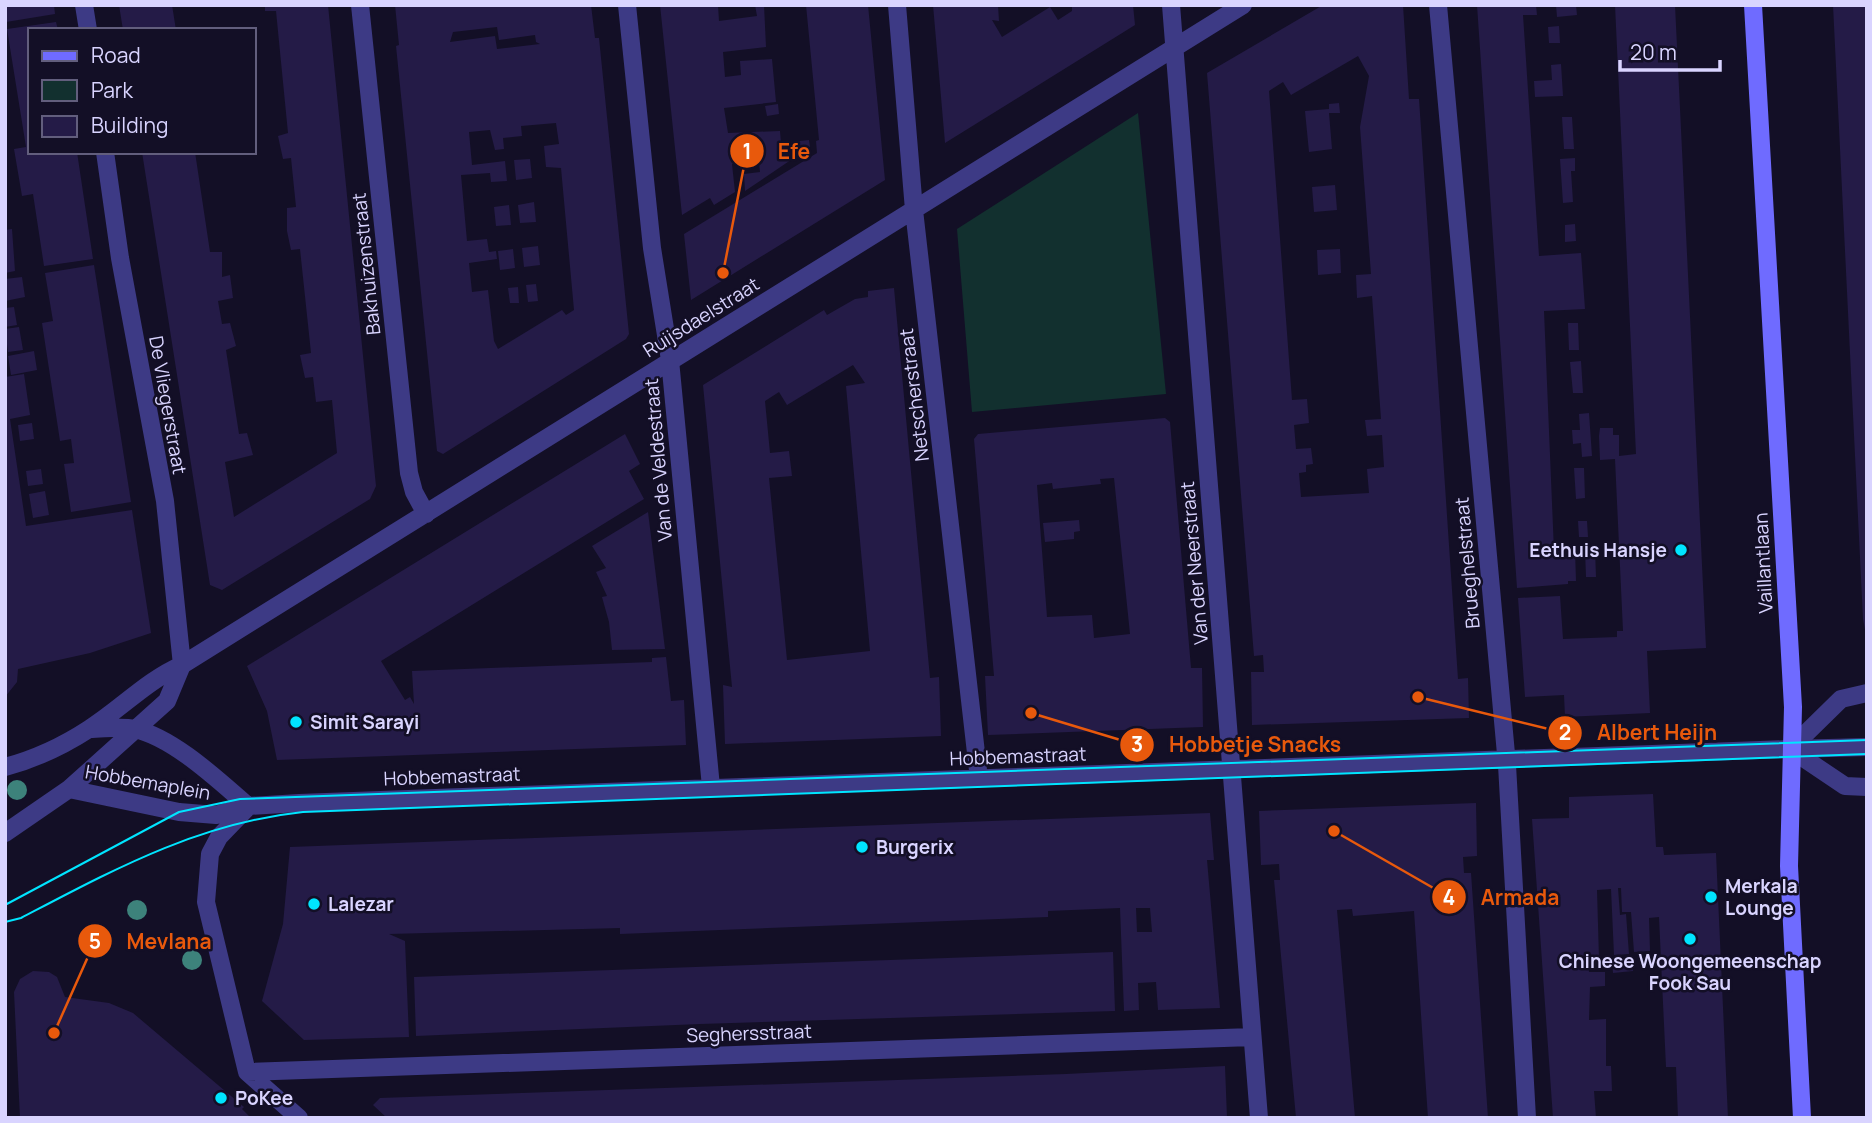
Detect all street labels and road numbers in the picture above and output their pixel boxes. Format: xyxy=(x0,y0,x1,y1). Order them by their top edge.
street label: Bakhuizenstraat xyxy=(346,192,386,336)
street label: Ruijsdaelstraat xyxy=(638,271,764,363)
street label: Netscherstraat xyxy=(893,327,935,463)
street label: De Vliegerstraat xyxy=(143,334,193,476)
street label: Van de Veldestraat xyxy=(638,377,678,543)
street label: Van der Neerstraat xyxy=(1174,480,1214,646)
street label: Brueghelstraat xyxy=(1448,496,1486,630)
street label: Vaillantlaan xyxy=(1747,512,1779,614)
street label: Hobbemastraat xyxy=(949,741,1087,771)
street label: Hobbemaplein xyxy=(83,758,213,806)
street label: Hobbemastraat xyxy=(383,761,521,791)
street label: Seghersstraat xyxy=(686,1018,812,1048)

